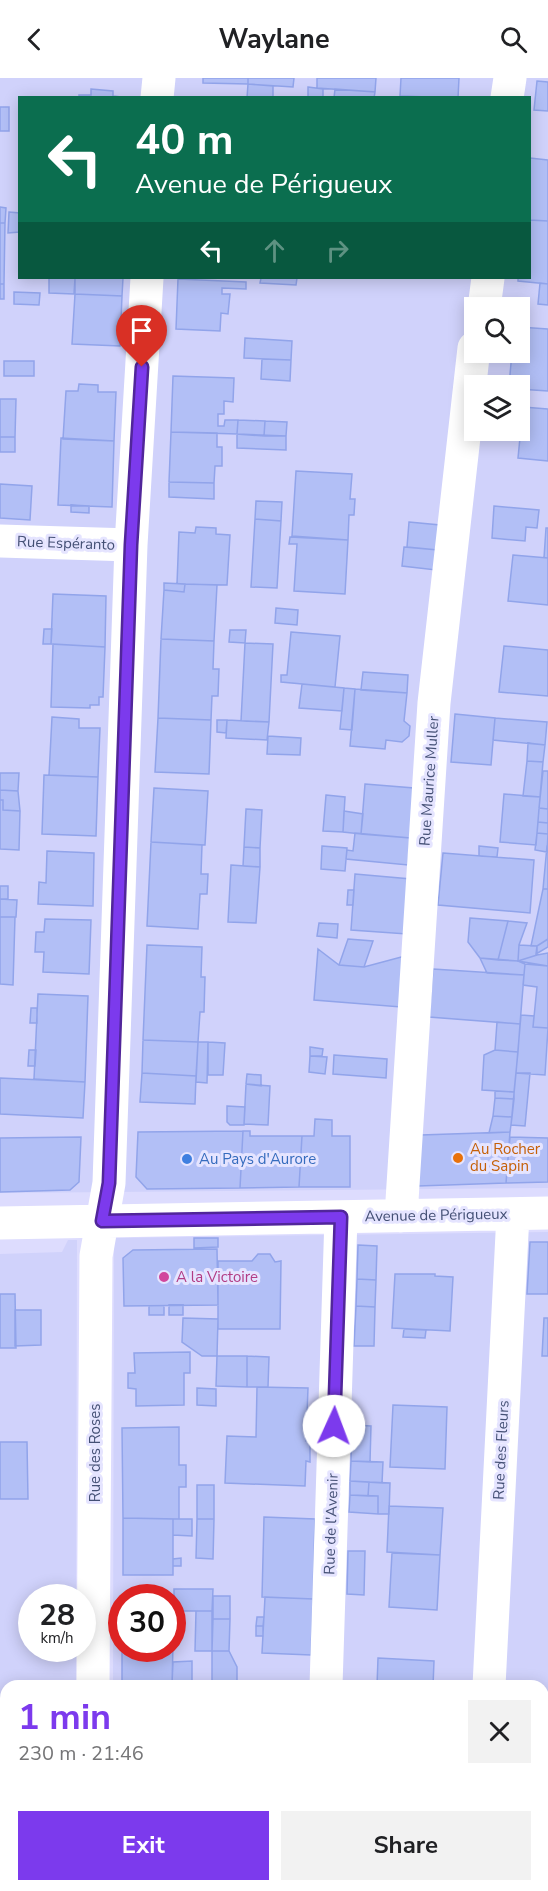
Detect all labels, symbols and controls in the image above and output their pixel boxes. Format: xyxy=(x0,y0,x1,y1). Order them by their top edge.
text: Waylane xyxy=(218,21,330,58)
icon: back xyxy=(18,23,51,56)
icon: search xyxy=(497,23,530,56)
text: 40 m xyxy=(135,112,234,169)
icon: left xyxy=(36,120,114,198)
text: Avenue de Périgueux xyxy=(135,166,392,203)
icon: left xyxy=(195,234,228,267)
icon: ahead xyxy=(258,234,291,267)
icon: right xyxy=(321,234,354,267)
map controls xyxy=(464,297,530,441)
button: search xyxy=(464,297,530,363)
pin xyxy=(116,305,167,367)
icon: arrive xyxy=(125,314,158,347)
button: layers xyxy=(464,375,530,441)
street label: Rue Espéranto xyxy=(17,531,115,555)
street label: Rue Maurice Muller xyxy=(414,715,444,847)
place label: Au Rocher du Sapin xyxy=(470,1139,541,1176)
place label: Au Pays d'Aurore xyxy=(199,1149,316,1169)
marker: Au Rocher du Sapin xyxy=(451,1151,465,1165)
marker: Au Pays d'Aurore xyxy=(180,1152,194,1166)
street label: Avenue de Périgueux xyxy=(364,1204,508,1226)
place label: A la Victoire xyxy=(176,1267,258,1287)
marker: A la Victoire xyxy=(157,1270,171,1284)
position arrow xyxy=(302,1394,366,1458)
street label: Rue des Fleurs xyxy=(488,1400,514,1500)
street label: Rue des Roses xyxy=(85,1404,105,1502)
street label: Rue de l'Avenir xyxy=(319,1472,343,1575)
speed limit sign: 30 xyxy=(108,1584,186,1662)
text: 28 xyxy=(39,1595,75,1636)
text: km/h xyxy=(40,1628,74,1648)
text: 1 min xyxy=(18,1693,111,1742)
button: close xyxy=(468,1700,531,1763)
text: 230 m · 21:46 xyxy=(18,1740,144,1767)
button: Exit xyxy=(18,1811,269,1880)
button: Share xyxy=(281,1811,531,1880)

